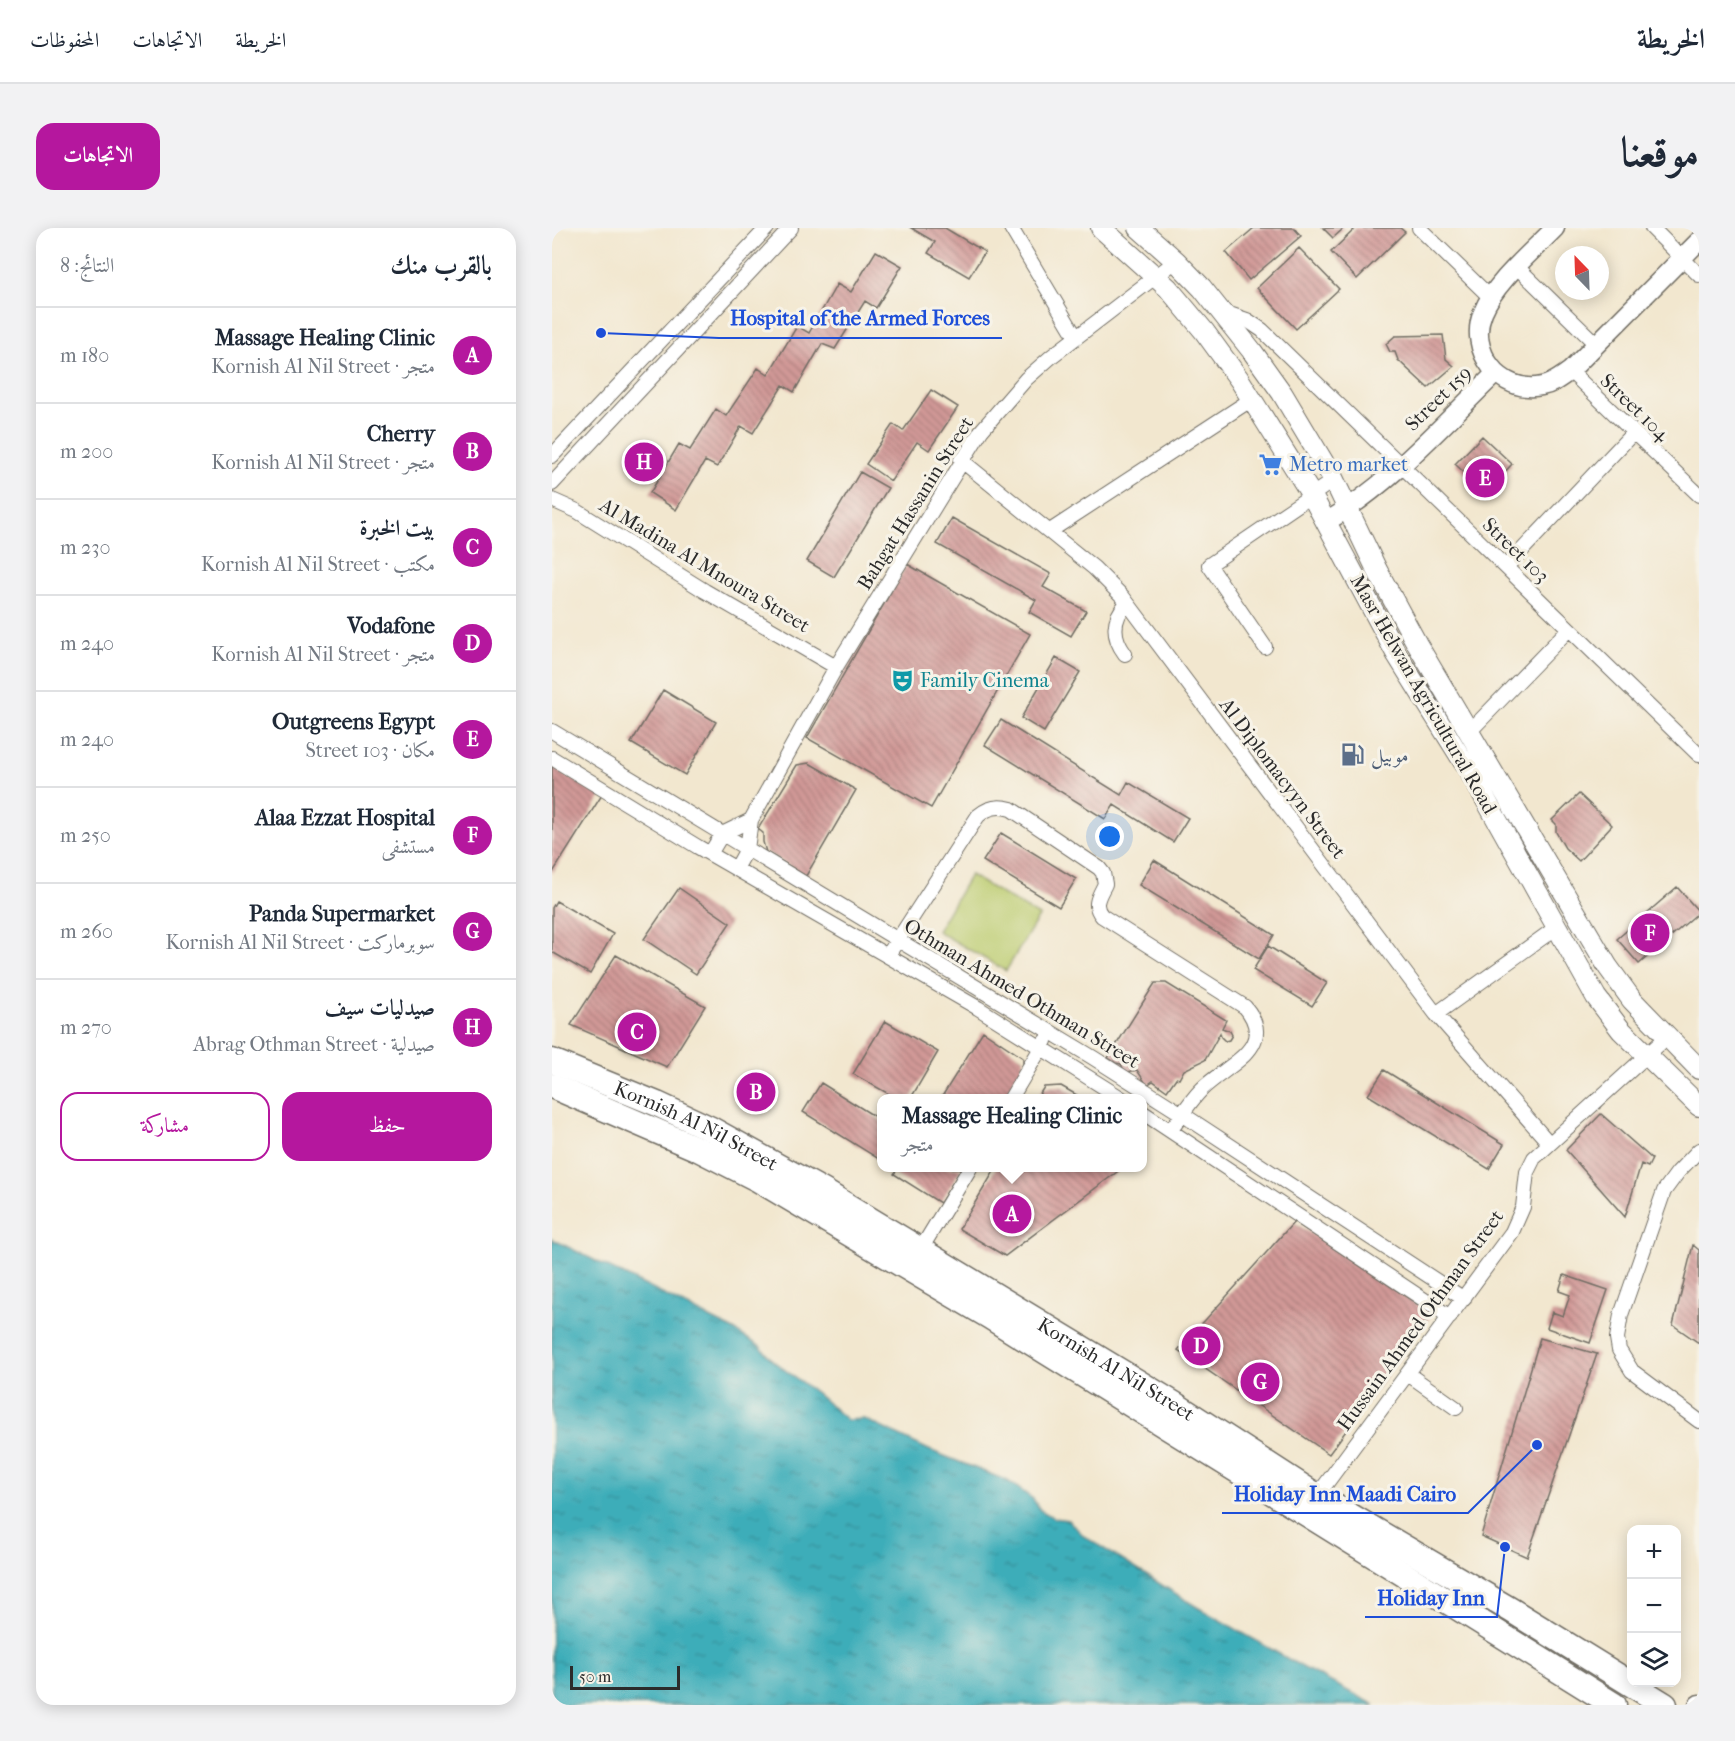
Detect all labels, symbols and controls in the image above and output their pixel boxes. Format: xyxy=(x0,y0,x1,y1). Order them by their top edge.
text: الخريطة xyxy=(1637,22,1705,55)
text: المحفوظات xyxy=(30,28,99,52)
text: الاتجاهات xyxy=(132,28,202,52)
text: الخريطة xyxy=(235,28,286,52)
button: الاتجاهات xyxy=(36,123,160,190)
text: موقعنا xyxy=(1621,128,1699,177)
north arrow xyxy=(1555,246,1609,300)
text: بالقرب منك xyxy=(390,250,492,281)
text: النتائج: 8 xyxy=(60,254,114,277)
callout: Hospital of the Armed Forces xyxy=(719,299,1002,338)
text: Hospital of the Armed Forces xyxy=(730,306,990,330)
text: Massage Healing Clinic xyxy=(215,325,435,351)
text: 180 m xyxy=(60,344,109,367)
text: A xyxy=(466,344,479,367)
text: متجر · Kornish Al Nil Street xyxy=(211,355,435,378)
street label: Street 159 xyxy=(1400,361,1476,436)
street label: Street 104 xyxy=(1595,369,1675,447)
street label: Bahgat Hassanin Street xyxy=(853,412,978,594)
text: Cherry xyxy=(367,421,435,447)
text: 200 m xyxy=(60,440,113,463)
text: B xyxy=(466,440,479,463)
pin: H xyxy=(624,440,664,484)
text: متجر · Kornish Al Nil Street xyxy=(211,451,435,474)
supermarket icon: Metro market xyxy=(1258,451,1284,477)
place label: Metro market xyxy=(1289,453,1408,476)
pin: E xyxy=(1466,456,1504,500)
street label: Al Madina Al Mnoura Street xyxy=(595,493,814,637)
street label: Street 103 xyxy=(1478,513,1554,588)
text: بيت الخبرة xyxy=(359,515,435,541)
text: 230 m xyxy=(60,536,110,559)
text: C xyxy=(466,536,479,559)
text: مكتب · Kornish Al Nil Street xyxy=(201,553,435,576)
street label: Masr Helwan Agricultural Road xyxy=(1346,571,1502,819)
text: Vodafone xyxy=(347,613,435,639)
text: 240 m xyxy=(60,632,114,655)
text: D xyxy=(465,632,480,655)
text: متجر · Kornish Al Nil Street xyxy=(211,643,435,666)
theatre icon: Family Cinema xyxy=(889,667,915,693)
place label: Family Cinema xyxy=(920,669,1050,692)
street label: Al Diplomacyyn Street xyxy=(1214,693,1350,863)
text: Outgreens Egypt xyxy=(272,709,435,735)
text: 240 m xyxy=(60,728,114,751)
text: E xyxy=(466,728,479,751)
text: مكان · Street 103 xyxy=(305,739,435,762)
fuel station icon: موبيل xyxy=(1340,742,1366,768)
place label: موبيل xyxy=(1371,744,1409,770)
text: Alaa Ezzat Hospital xyxy=(255,805,435,831)
your location xyxy=(1095,822,1124,851)
text: 250 m xyxy=(60,824,111,847)
text: F xyxy=(467,824,478,847)
text: مستشفى xyxy=(382,835,435,858)
text: Panda Supermarket xyxy=(249,901,435,927)
pin: F xyxy=(1630,910,1670,956)
street label: Othman Ahmed Othman Street xyxy=(900,914,1144,1073)
text: 260 m xyxy=(60,920,113,943)
text: G xyxy=(465,920,480,943)
text: سوبرماركت · Kornish Al Nil Street xyxy=(165,931,435,954)
text: صيدليات سيف xyxy=(325,995,435,1021)
pin: C xyxy=(618,1010,656,1054)
text: 270 m xyxy=(60,1016,112,1039)
text: H xyxy=(465,1016,480,1039)
text: صيدلية · Abrag Othman Street xyxy=(193,1033,435,1056)
pin: B xyxy=(736,1070,776,1114)
street label: Kornish Al Nil Street xyxy=(611,1077,782,1176)
button: مشاركة xyxy=(60,1092,270,1161)
button: حفظ xyxy=(282,1092,492,1161)
popup xyxy=(877,1094,1147,1172)
text: Massage Healing Clinic xyxy=(902,1103,1122,1129)
text: متجر xyxy=(902,1133,934,1156)
pin: A xyxy=(992,1192,1032,1236)
street label: Hussain Ahmed Othman Street xyxy=(1333,1205,1508,1435)
street label: Kornish Al Nil Street xyxy=(1033,1313,1199,1426)
pin: D xyxy=(1182,1324,1220,1368)
pin: G xyxy=(1240,1360,1280,1404)
callout: Holiday Inn Maadi Cairo xyxy=(1222,1474,1468,1513)
text: Holiday Inn Maadi Cairo xyxy=(1234,1482,1457,1506)
map controls xyxy=(1627,1525,1681,1687)
button: + xyxy=(1627,1525,1681,1579)
callout: Holiday Inn xyxy=(1365,1578,1497,1617)
button: − xyxy=(1627,1579,1681,1633)
text: Holiday Inn xyxy=(1377,1586,1486,1610)
button: layers xyxy=(1627,1633,1681,1687)
scale bar xyxy=(570,1663,680,1690)
text: 50 m xyxy=(579,1667,611,1686)

